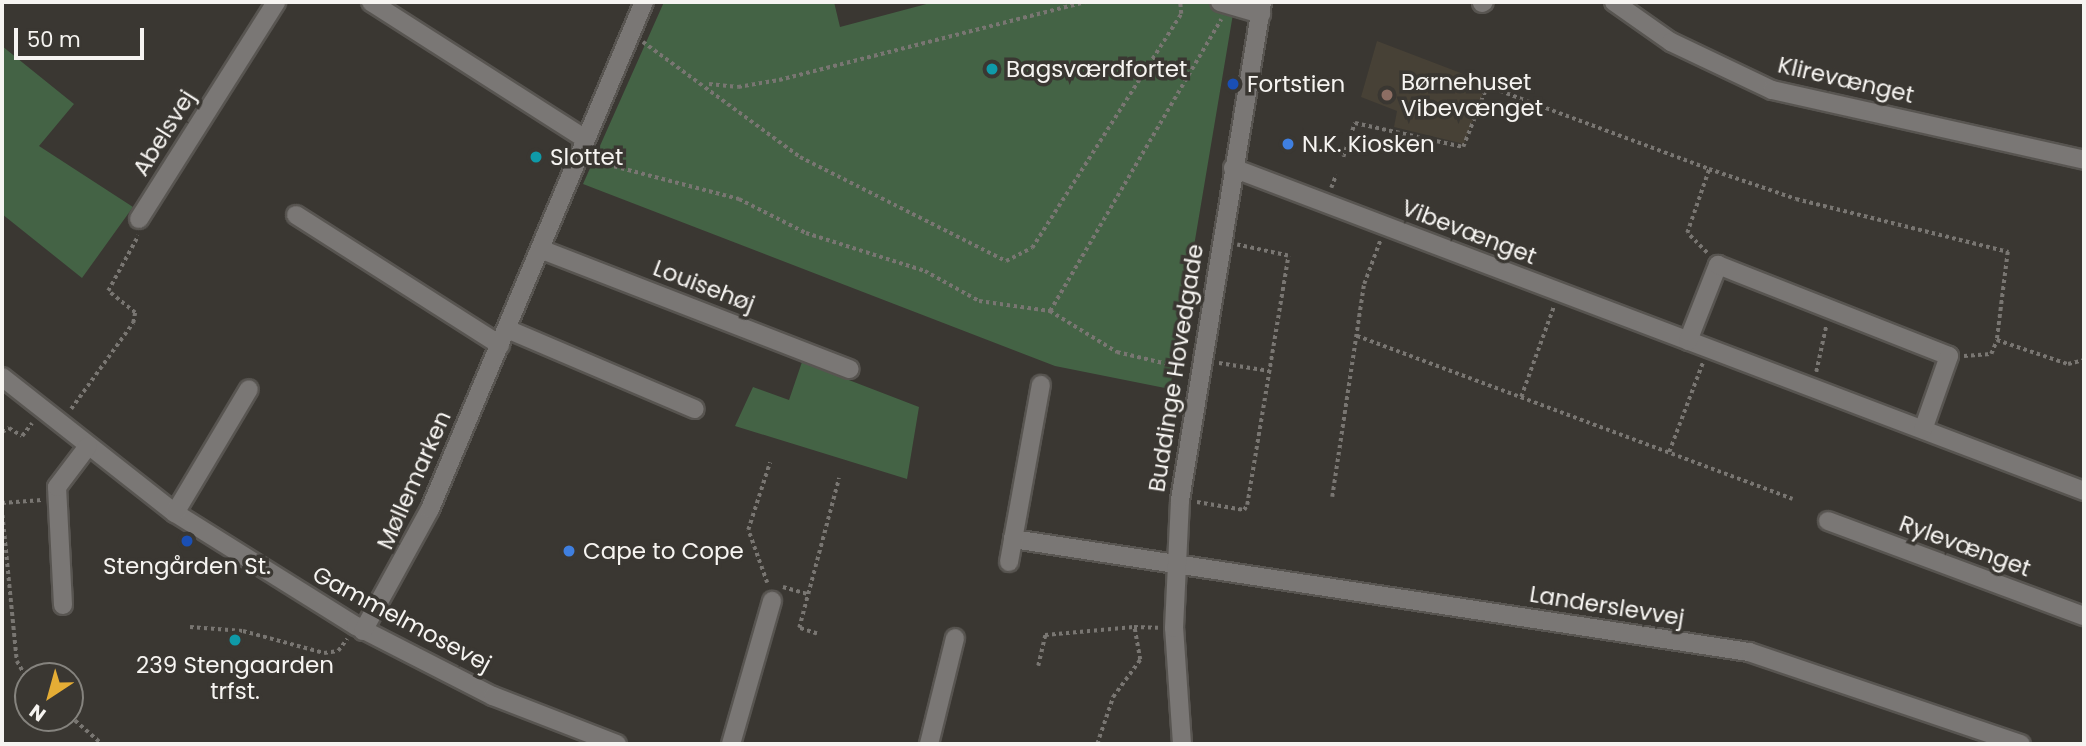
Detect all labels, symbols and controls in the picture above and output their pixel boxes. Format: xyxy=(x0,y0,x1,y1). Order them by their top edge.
scale bar xyxy=(18,14,147,58)
text: 50 m xyxy=(27,25,81,54)
street label: Klirevænget xyxy=(1775,51,1917,109)
place label: Bagsværdfortet xyxy=(1006,55,1187,83)
marker: Bagsværdfortet xyxy=(984,61,1000,77)
place label: Børnehuset Vibevænget xyxy=(1401,68,1543,122)
place label: Fortstien xyxy=(1247,70,1345,98)
marker: Fortstien xyxy=(1225,76,1241,92)
street label: Abelsvej xyxy=(127,85,201,181)
marker: Børnehuset Vibevænget xyxy=(1379,87,1395,103)
place label: N.K. Kiosken xyxy=(1302,130,1435,158)
marker: N.K. Kiosken xyxy=(1280,136,1296,152)
place label: Slottet xyxy=(550,143,623,171)
marker: Slottet xyxy=(528,149,544,165)
street label: Vibevænget xyxy=(1398,194,1540,270)
street label: Buddinge Hovedgade xyxy=(1143,242,1209,494)
street label: Louisehøj xyxy=(649,254,759,318)
street label: Møllemarken xyxy=(371,406,457,554)
street label: Rylevænget xyxy=(1895,509,2035,583)
marker: Stengården St. xyxy=(179,533,195,549)
place label: Cape to Cope xyxy=(583,537,744,565)
marker: Cape to Cope xyxy=(561,543,577,559)
place label: Stengården St. xyxy=(103,552,271,580)
street label: Gammelmosevej xyxy=(308,560,496,678)
street label: Landerslevvej xyxy=(1528,580,1686,632)
marker: 239 Stengaarden trfst. xyxy=(227,632,243,648)
place label: 239 Stengaarden trfst. xyxy=(136,651,334,705)
north arrow xyxy=(14,662,84,732)
text: N xyxy=(24,698,51,728)

